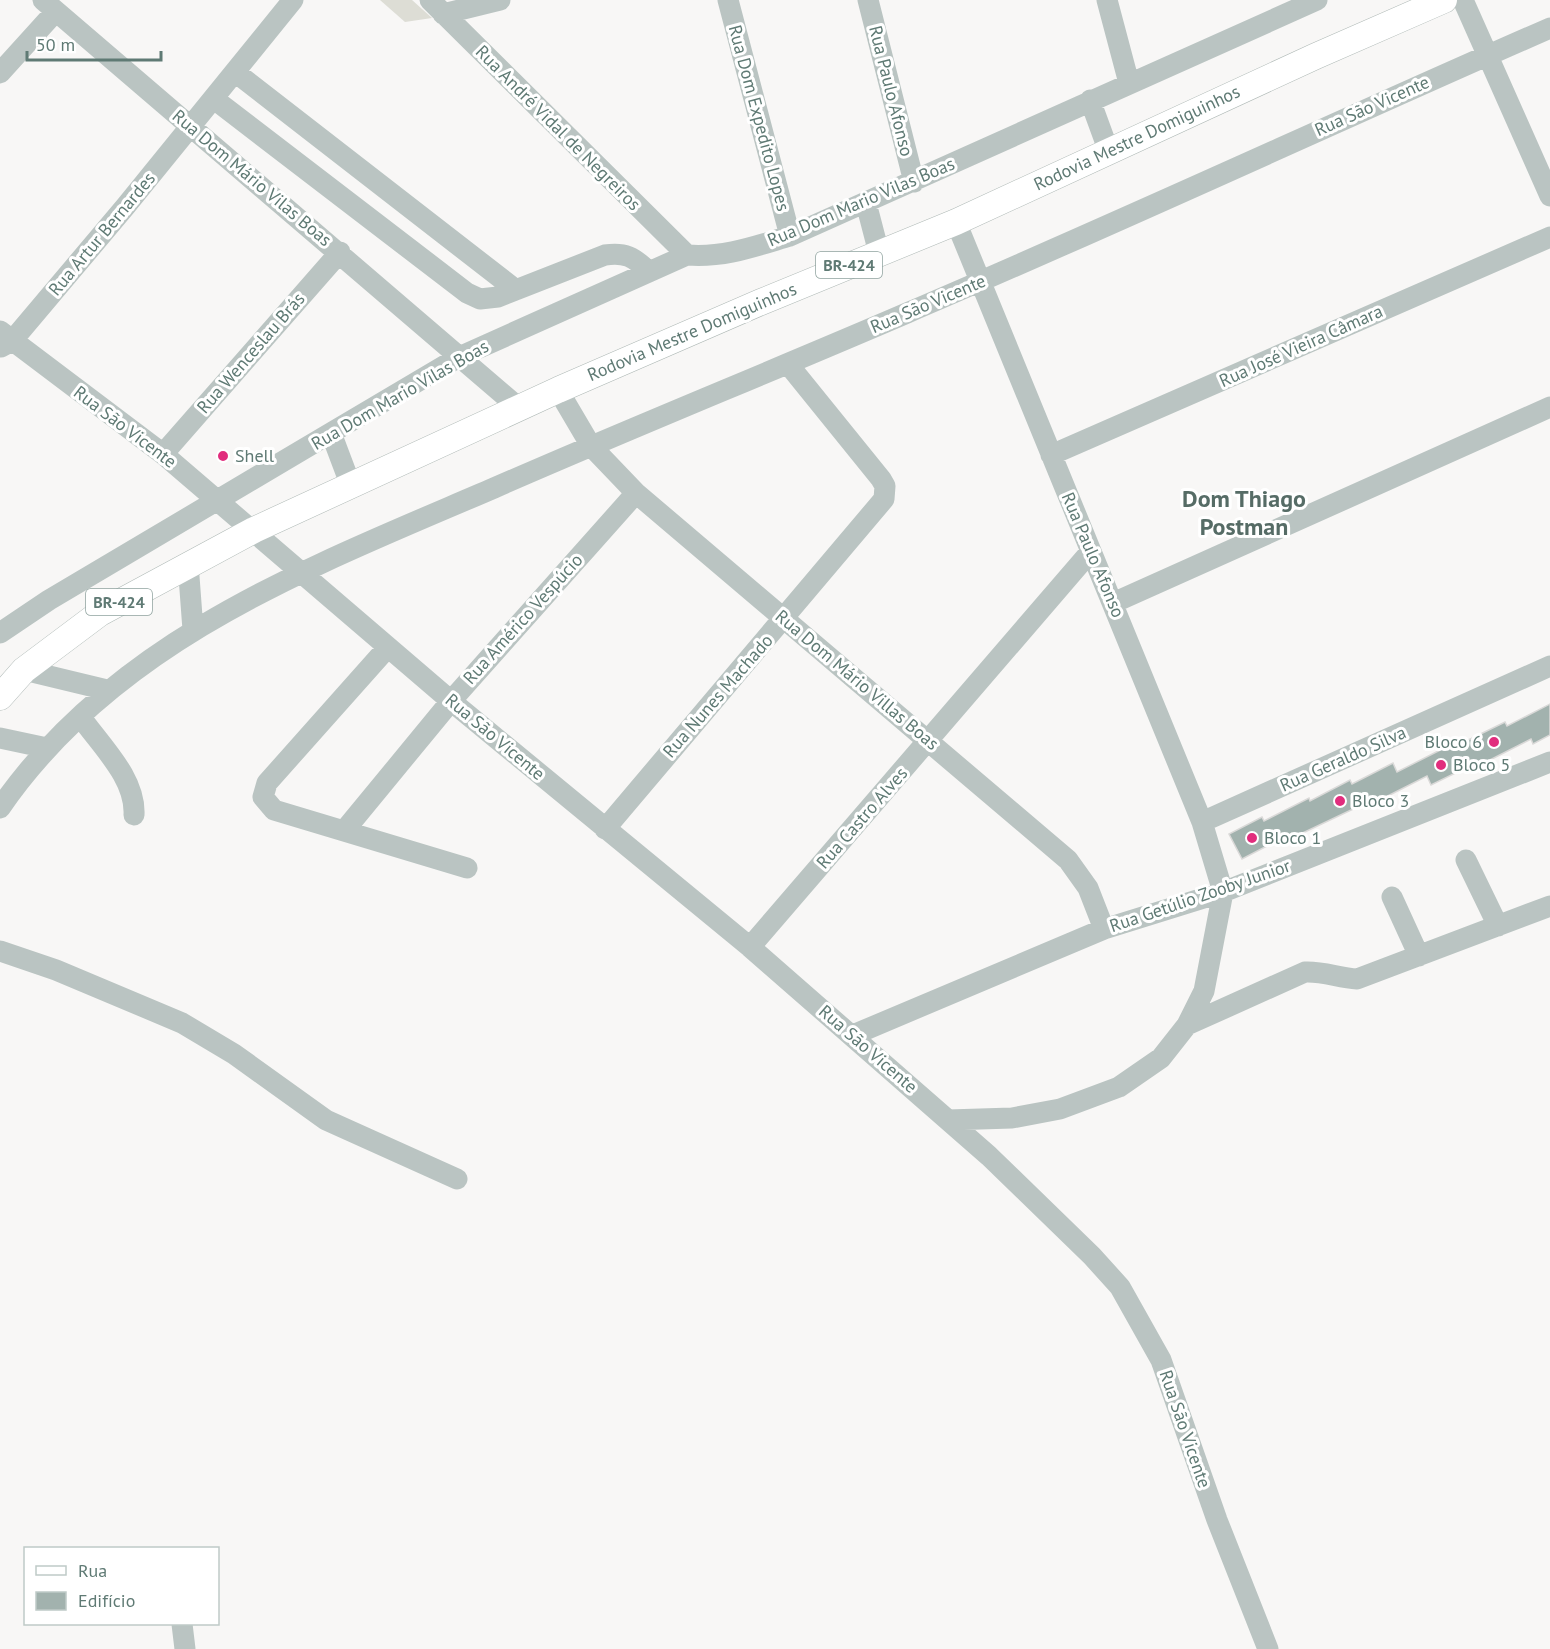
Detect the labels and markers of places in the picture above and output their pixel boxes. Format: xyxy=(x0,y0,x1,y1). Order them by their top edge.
place label: Shell xyxy=(235,444,275,467)
marker: Shell xyxy=(216,449,230,463)
place label: Bloco 6 xyxy=(1425,730,1482,753)
marker: Bloco 6 xyxy=(1487,735,1501,749)
place label: Bloco 5 xyxy=(1453,753,1510,776)
marker: Bloco 5 xyxy=(1434,758,1448,772)
place label: Bloco 3 xyxy=(1352,789,1409,812)
marker: Bloco 3 xyxy=(1333,794,1347,808)
place label: Bloco 1 xyxy=(1264,826,1321,849)
marker: Bloco 1 xyxy=(1245,831,1259,845)

